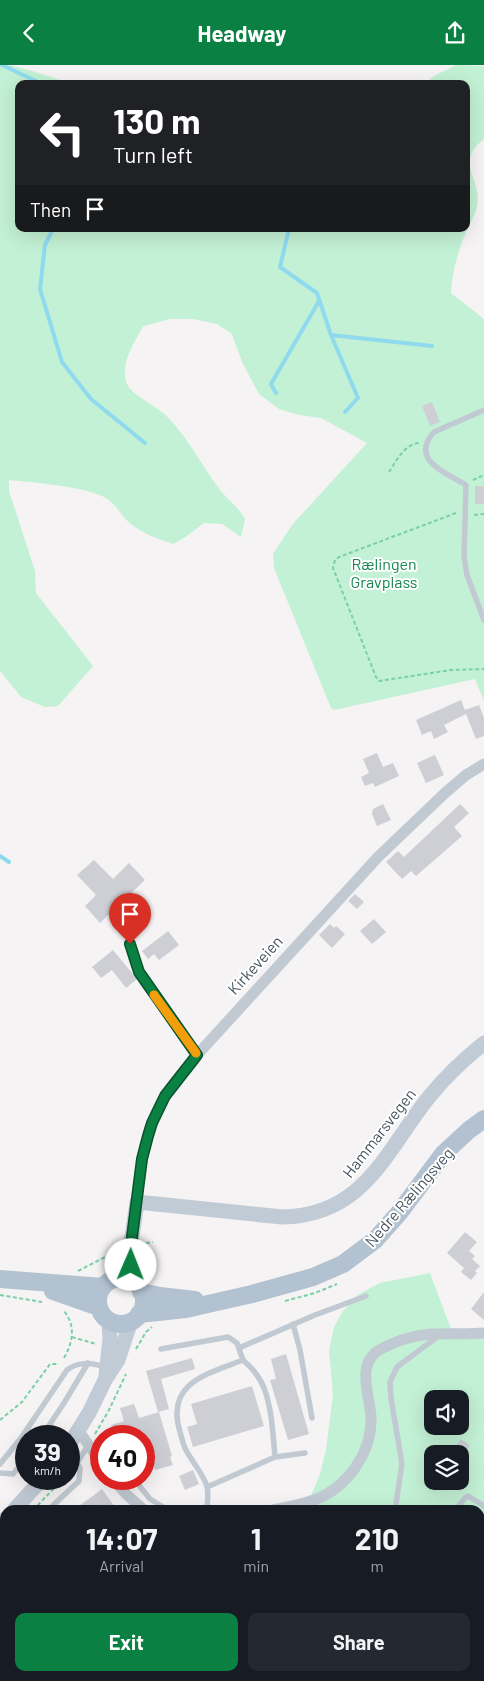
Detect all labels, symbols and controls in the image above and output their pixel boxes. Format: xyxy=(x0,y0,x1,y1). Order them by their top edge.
icon: back xyxy=(15,19,43,47)
icon: share xyxy=(441,19,469,47)
text: Headway xyxy=(198,20,286,46)
text: 130 m xyxy=(113,99,200,141)
icon: left xyxy=(30,100,95,165)
text: Turn left xyxy=(113,141,193,167)
icon: arrive xyxy=(81,195,109,223)
text: Then xyxy=(30,198,71,221)
park label: Rælingen Gravplass xyxy=(350,554,418,591)
pin xyxy=(109,893,151,944)
icon: arrive xyxy=(116,900,144,928)
street label: Kirkeveien xyxy=(223,931,286,998)
street label: Hammarsvegen xyxy=(338,1084,419,1181)
street label: Nedre Rælingsveg xyxy=(360,1143,457,1250)
position arrow xyxy=(104,1238,156,1290)
map controls xyxy=(424,1390,469,1490)
button: sound xyxy=(424,1390,469,1435)
speed limit sign: 40 xyxy=(90,1425,155,1490)
text: 39 xyxy=(34,1436,61,1466)
button: layers xyxy=(424,1445,469,1490)
text: km/h xyxy=(34,1463,61,1477)
text: 14:07 xyxy=(86,1520,157,1556)
text: 1 xyxy=(251,1520,261,1556)
text: 210 xyxy=(355,1520,399,1556)
text: Arrival xyxy=(99,1556,144,1575)
text: min xyxy=(243,1556,269,1575)
text: m xyxy=(370,1556,384,1575)
button: Exit xyxy=(15,1613,238,1671)
button: Share xyxy=(248,1613,470,1671)

